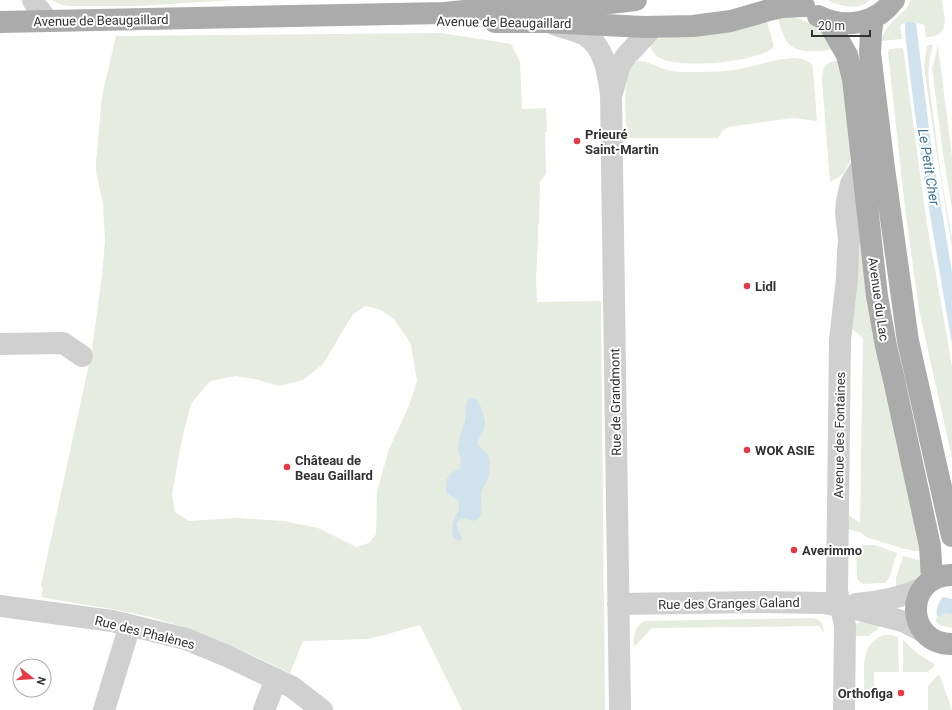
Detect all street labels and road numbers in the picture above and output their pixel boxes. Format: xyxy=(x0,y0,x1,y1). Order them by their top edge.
street label: Avenue de Beaugaillard xyxy=(33,12,169,29)
street label: Avenue de Beaugaillard xyxy=(436,14,572,31)
street label: Avenue du Lac xyxy=(865,256,892,342)
street label: Rue de Grandmont xyxy=(607,348,624,456)
street label: Avenue des Fontaines xyxy=(831,371,848,499)
street label: Rue des Granges Galand xyxy=(658,595,800,612)
street label: Rue des Phalènes xyxy=(93,613,197,652)

